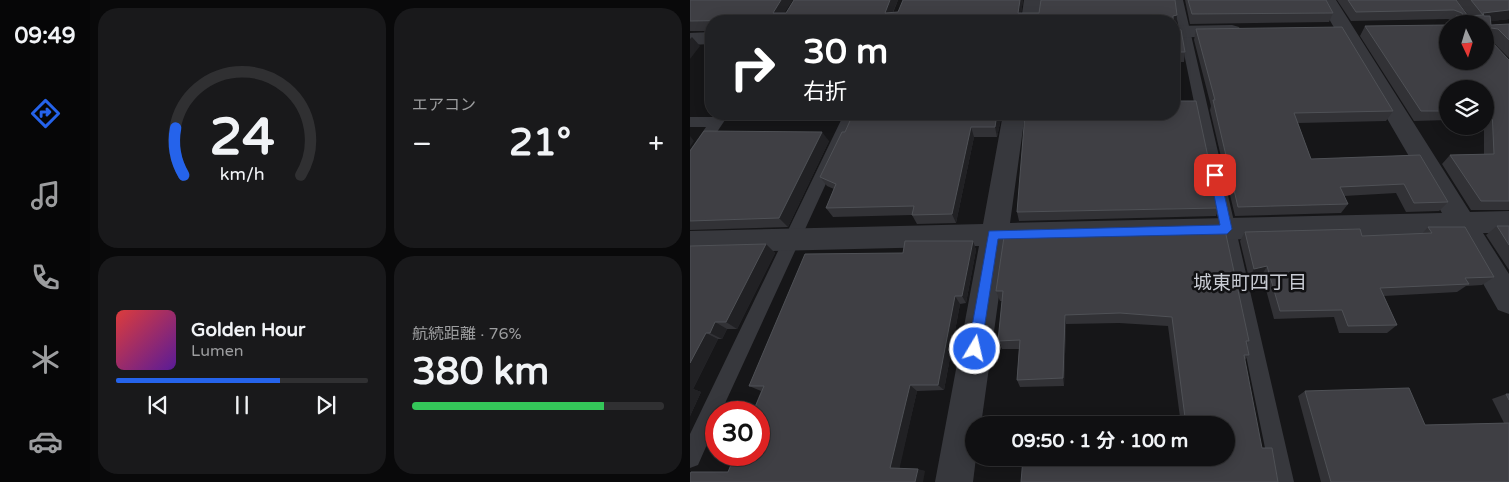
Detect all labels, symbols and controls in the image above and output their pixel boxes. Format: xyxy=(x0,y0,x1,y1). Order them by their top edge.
north arrow xyxy=(1439,15,1494,70)
map controls xyxy=(1439,15,1494,135)
text: 09:49 xyxy=(15,23,75,49)
text: 30 m xyxy=(803,31,888,73)
icon: right xyxy=(720,35,785,100)
text: 右折 xyxy=(803,79,847,105)
button: layers xyxy=(1439,80,1494,135)
text: エアコン xyxy=(412,95,476,115)
icon: directions xyxy=(28,96,63,131)
text: 24 xyxy=(209,106,275,169)
text: 21° xyxy=(509,120,571,166)
text: − xyxy=(412,127,432,161)
text: + xyxy=(648,127,664,161)
pin xyxy=(1194,154,1236,196)
icon: arrive xyxy=(1201,161,1229,189)
text: km/h xyxy=(220,164,264,185)
icon: music xyxy=(28,178,63,213)
icon: phone xyxy=(28,260,63,295)
district label: 城東町四丁目 xyxy=(1193,272,1307,294)
text: Golden Hour xyxy=(191,319,305,341)
position arrow xyxy=(948,322,1000,374)
text: 航続距離 · 76% xyxy=(412,324,522,344)
text: Lumen xyxy=(191,341,243,361)
icon: climate xyxy=(28,342,63,377)
text: 380 km xyxy=(412,349,549,395)
icon: previous xyxy=(144,391,172,419)
icon: pause xyxy=(228,391,256,419)
icon: next xyxy=(312,391,340,419)
speed limit sign: 30 xyxy=(705,401,770,466)
icon: car xyxy=(28,424,63,459)
text: 09:50 · 1 分 · 100 m xyxy=(1012,430,1188,452)

